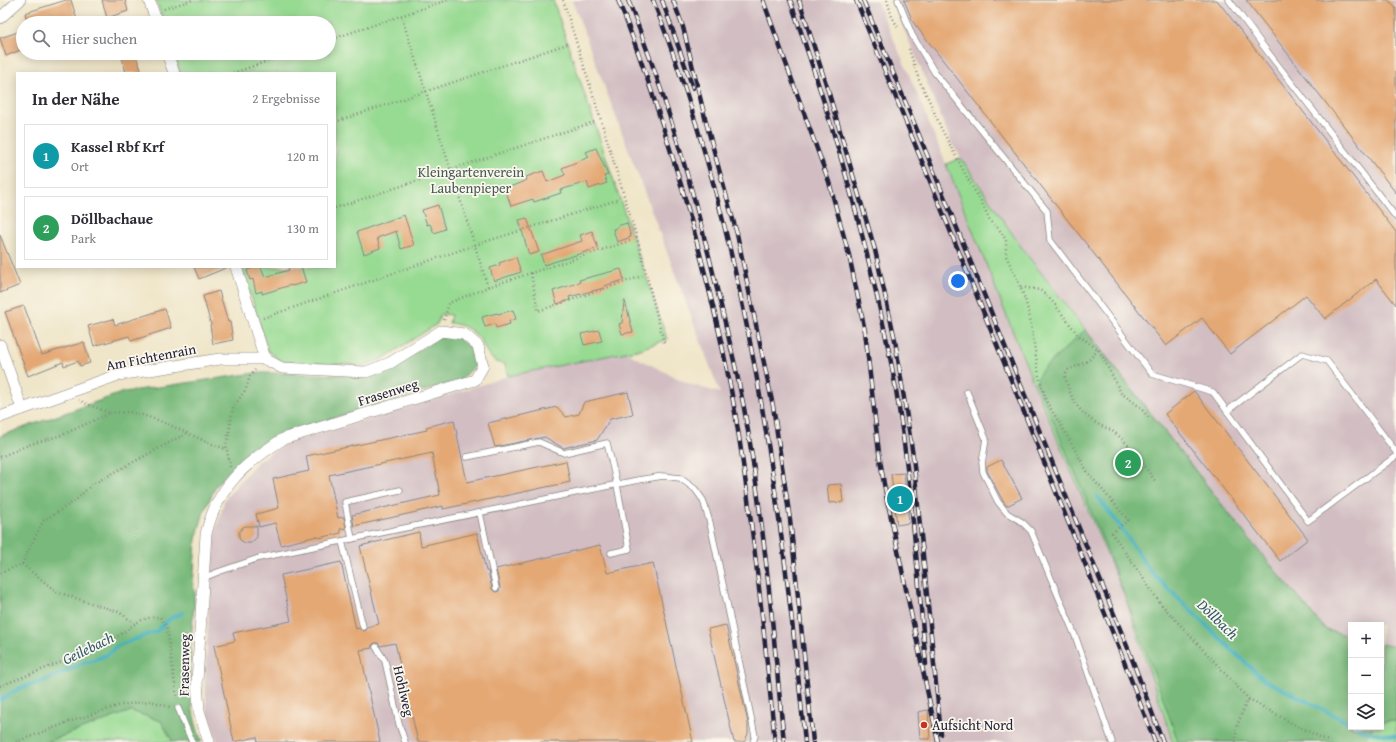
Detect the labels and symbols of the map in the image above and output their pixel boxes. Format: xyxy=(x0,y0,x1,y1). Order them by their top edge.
park label: Kleingartenverein Laubenpieper xyxy=(418,162,524,198)
your location xyxy=(948,271,968,291)
street label: Am Fichtenrain xyxy=(104,338,198,376)
street label: Frasenweg xyxy=(355,373,421,411)
pin: 2 xyxy=(1115,448,1141,478)
pin: 1 xyxy=(887,484,913,514)
water label: Döllbach xyxy=(1192,593,1243,644)
water label: Geilebach xyxy=(59,626,118,670)
street label: Frasenweg xyxy=(173,634,195,696)
street label: Hohlweg xyxy=(388,664,420,718)
place label: Aufsicht Nord xyxy=(932,715,1014,735)
marker: Aufsicht Nord xyxy=(919,720,929,730)

